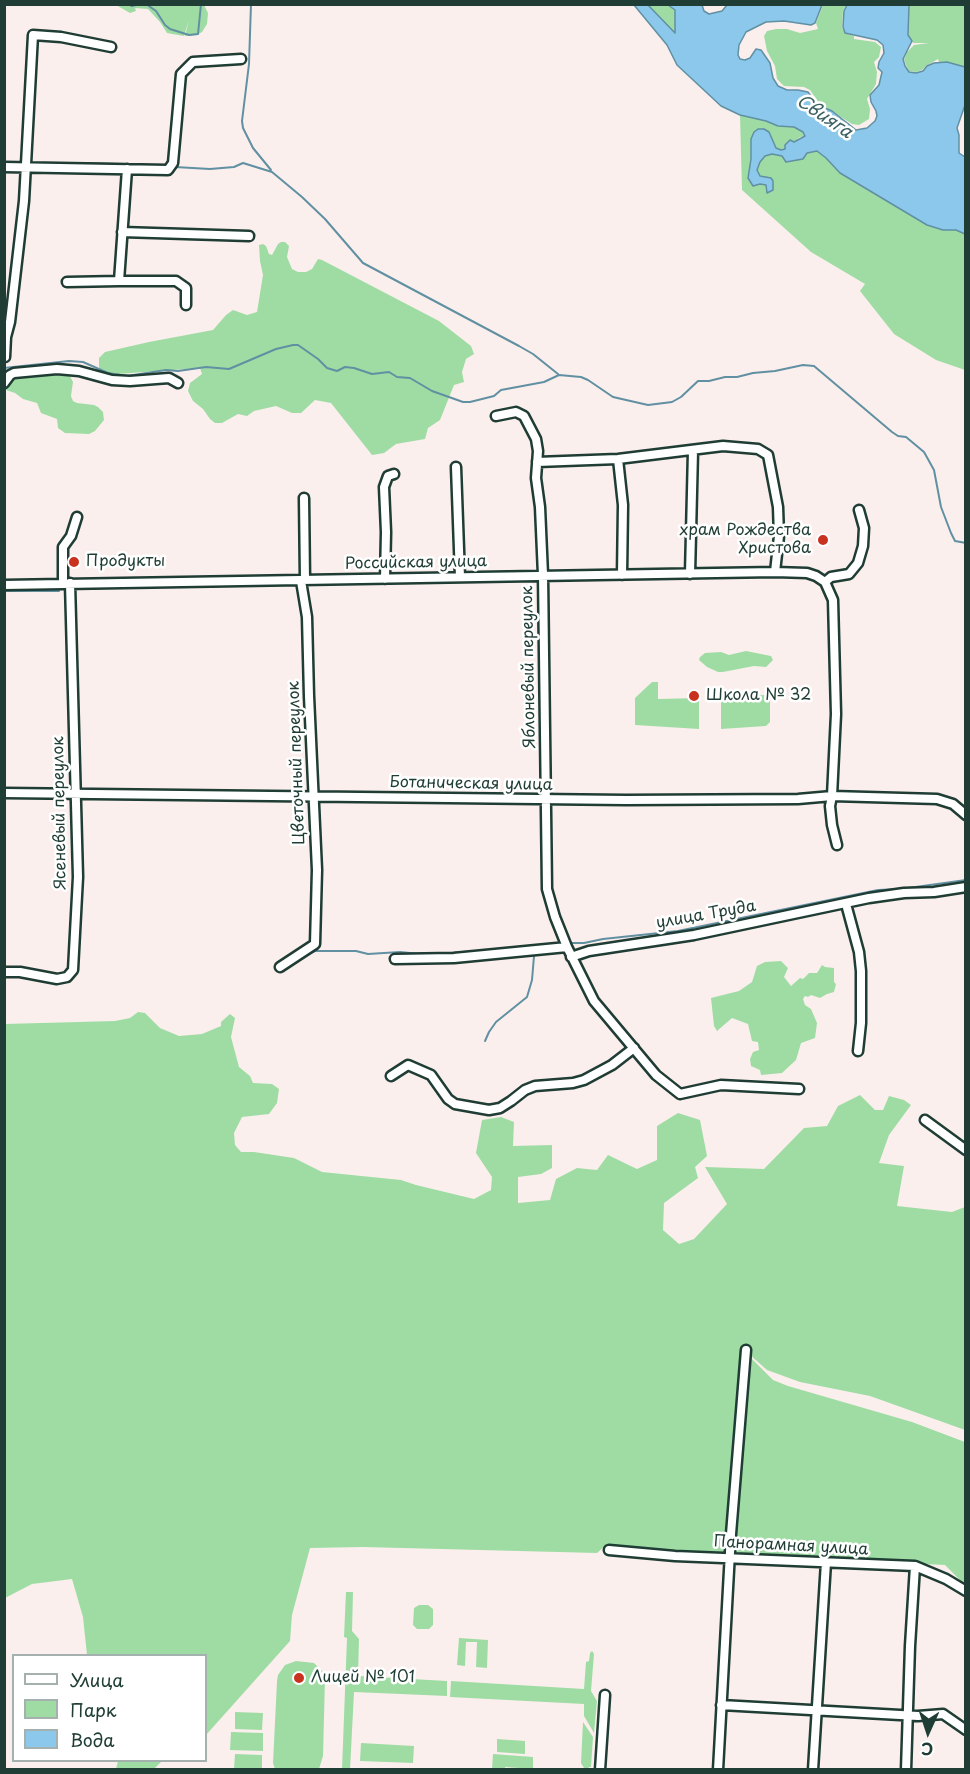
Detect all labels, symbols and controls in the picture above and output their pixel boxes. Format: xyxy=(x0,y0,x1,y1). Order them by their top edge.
water label: Свияга xyxy=(792,90,856,144)
place label: храм Рождества Христова xyxy=(679,521,811,559)
marker: храм Рождества Христова xyxy=(816,533,830,547)
place label: Продукты xyxy=(86,552,165,572)
street label: Российская улица xyxy=(345,552,487,574)
marker: Продукты xyxy=(67,555,81,569)
street label: Яблоневый переулок xyxy=(518,586,540,748)
street label: Цветочный переулок xyxy=(285,681,309,845)
place label: Школа № 32 xyxy=(706,686,811,706)
marker: Школа № 32 xyxy=(687,689,701,703)
street label: Ясеневый переулок xyxy=(49,736,71,890)
street label: Ботаническая улица xyxy=(389,773,553,795)
street label: улица Труда xyxy=(655,897,757,933)
street label: Панорамная улица xyxy=(713,1532,869,1560)
legend xyxy=(12,1654,207,1762)
text: Улица xyxy=(70,1666,124,1693)
place label: Лицей № 101 xyxy=(311,1668,415,1688)
marker: Лицей № 101 xyxy=(292,1671,306,1685)
text: Парк xyxy=(70,1696,116,1723)
north arrow xyxy=(898,1702,958,1762)
text: Вода xyxy=(70,1726,115,1753)
text: С xyxy=(920,1738,934,1762)

